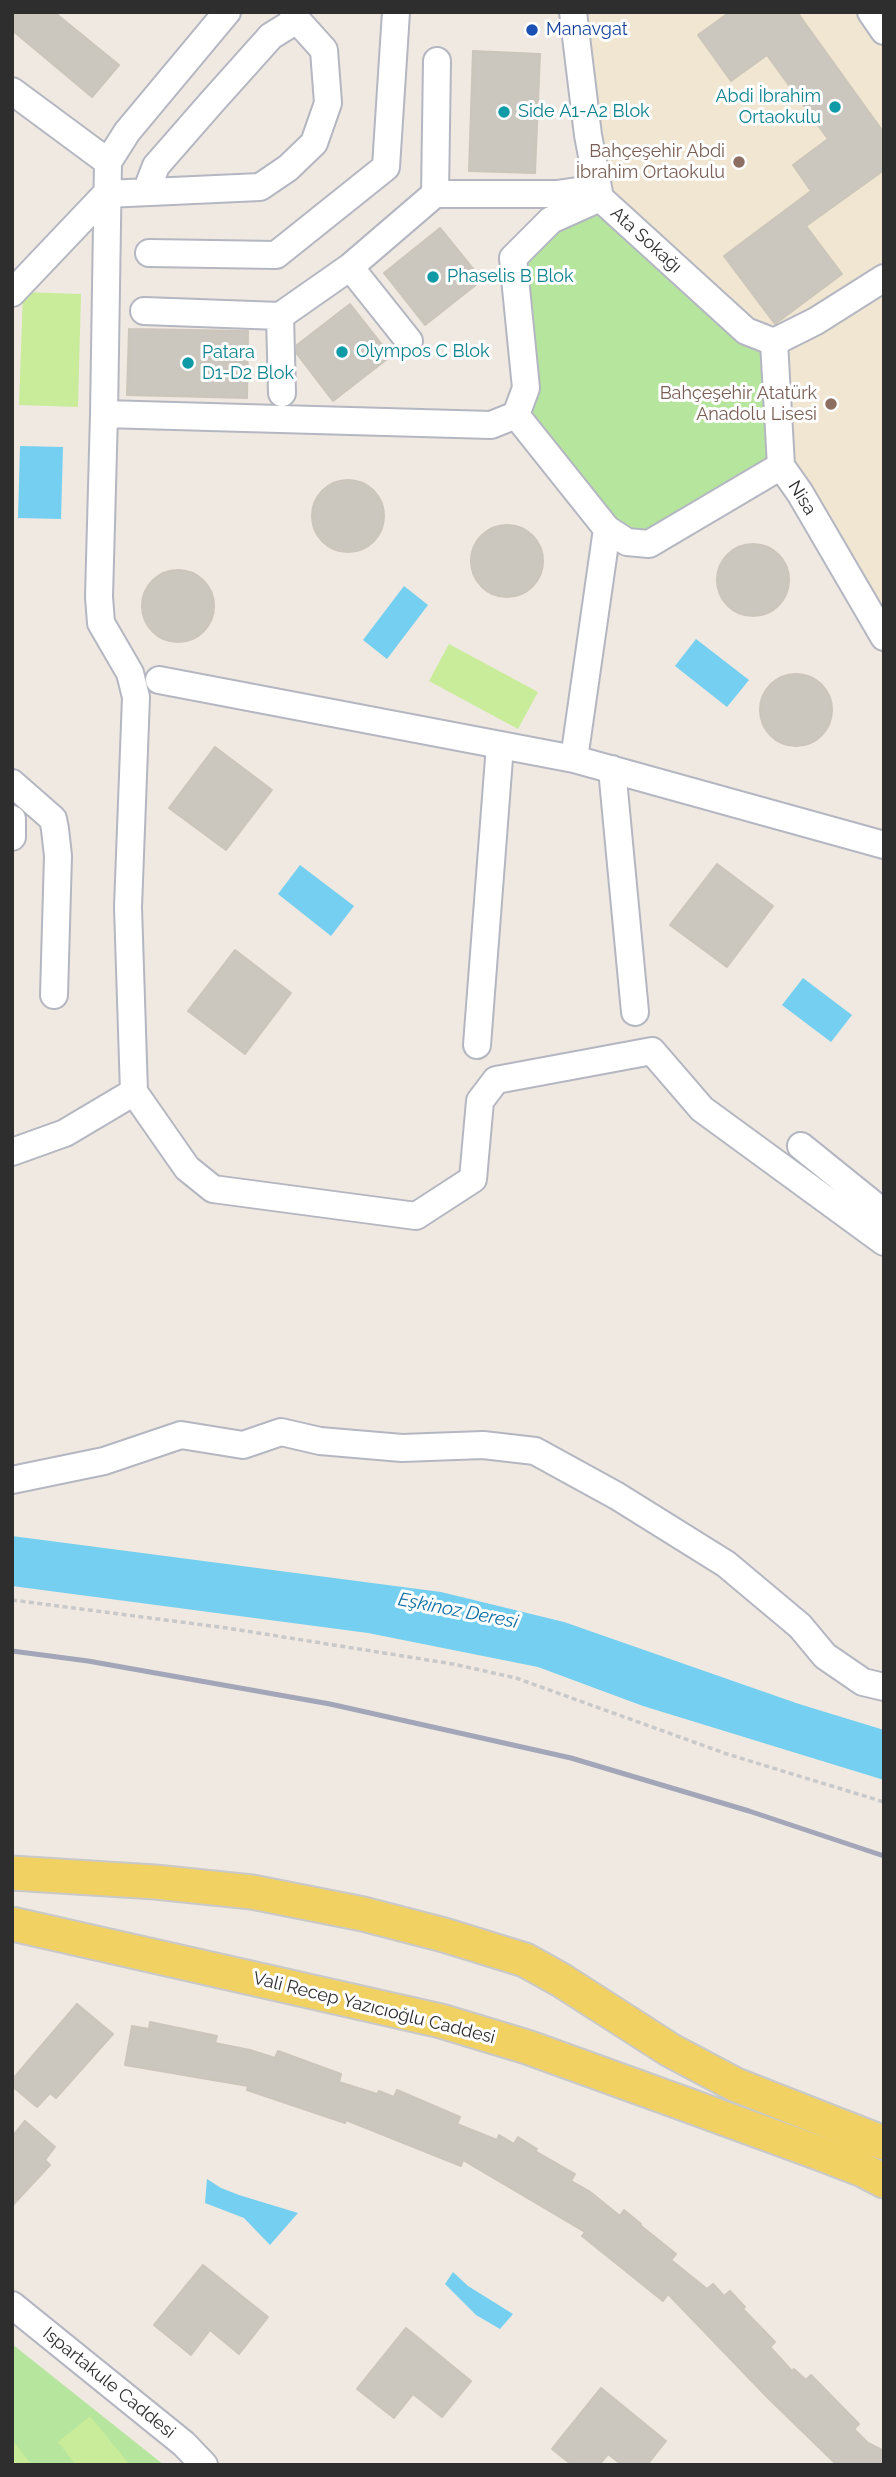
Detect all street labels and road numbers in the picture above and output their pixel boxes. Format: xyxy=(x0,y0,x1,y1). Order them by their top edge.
street label: Ata Sokağı xyxy=(606,202,686,278)
street label: Nisa xyxy=(783,477,821,519)
street label: Vali Recep Yazıcıoğlu Caddesi xyxy=(251,1967,497,2049)
street label: Ispartakule Caddesi xyxy=(38,2323,180,2443)

